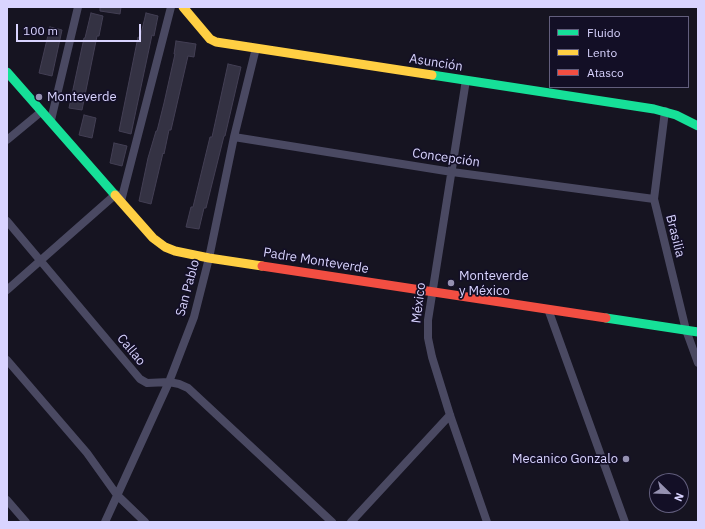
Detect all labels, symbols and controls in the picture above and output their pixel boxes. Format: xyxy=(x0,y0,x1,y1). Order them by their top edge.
scale bar xyxy=(18,16,143,42)
legend xyxy=(549,16,689,88)
text: 100 m xyxy=(23,23,58,38)
text: Fluido xyxy=(587,25,620,40)
text: Lento xyxy=(587,45,617,60)
street label: Asunción xyxy=(408,51,464,75)
text: Atasco xyxy=(587,65,624,80)
place label: Monteverde xyxy=(47,89,117,105)
marker: Monteverde xyxy=(34,92,44,102)
street label: Concepción xyxy=(411,146,481,170)
street label: Brasilia xyxy=(662,213,688,259)
street label: Padre Monteverde xyxy=(262,245,370,277)
street label: San Pablo xyxy=(173,258,203,318)
place label: Monteverde y México xyxy=(459,268,529,299)
marker: Monteverde y México xyxy=(446,278,456,288)
street label: México xyxy=(409,282,429,324)
street label: Callao xyxy=(113,331,149,369)
place label: Mecanico Gonzalo xyxy=(512,451,618,467)
marker: Mecanico Gonzalo xyxy=(621,454,631,464)
north arrow xyxy=(649,473,689,513)
text: N xyxy=(671,491,687,504)

